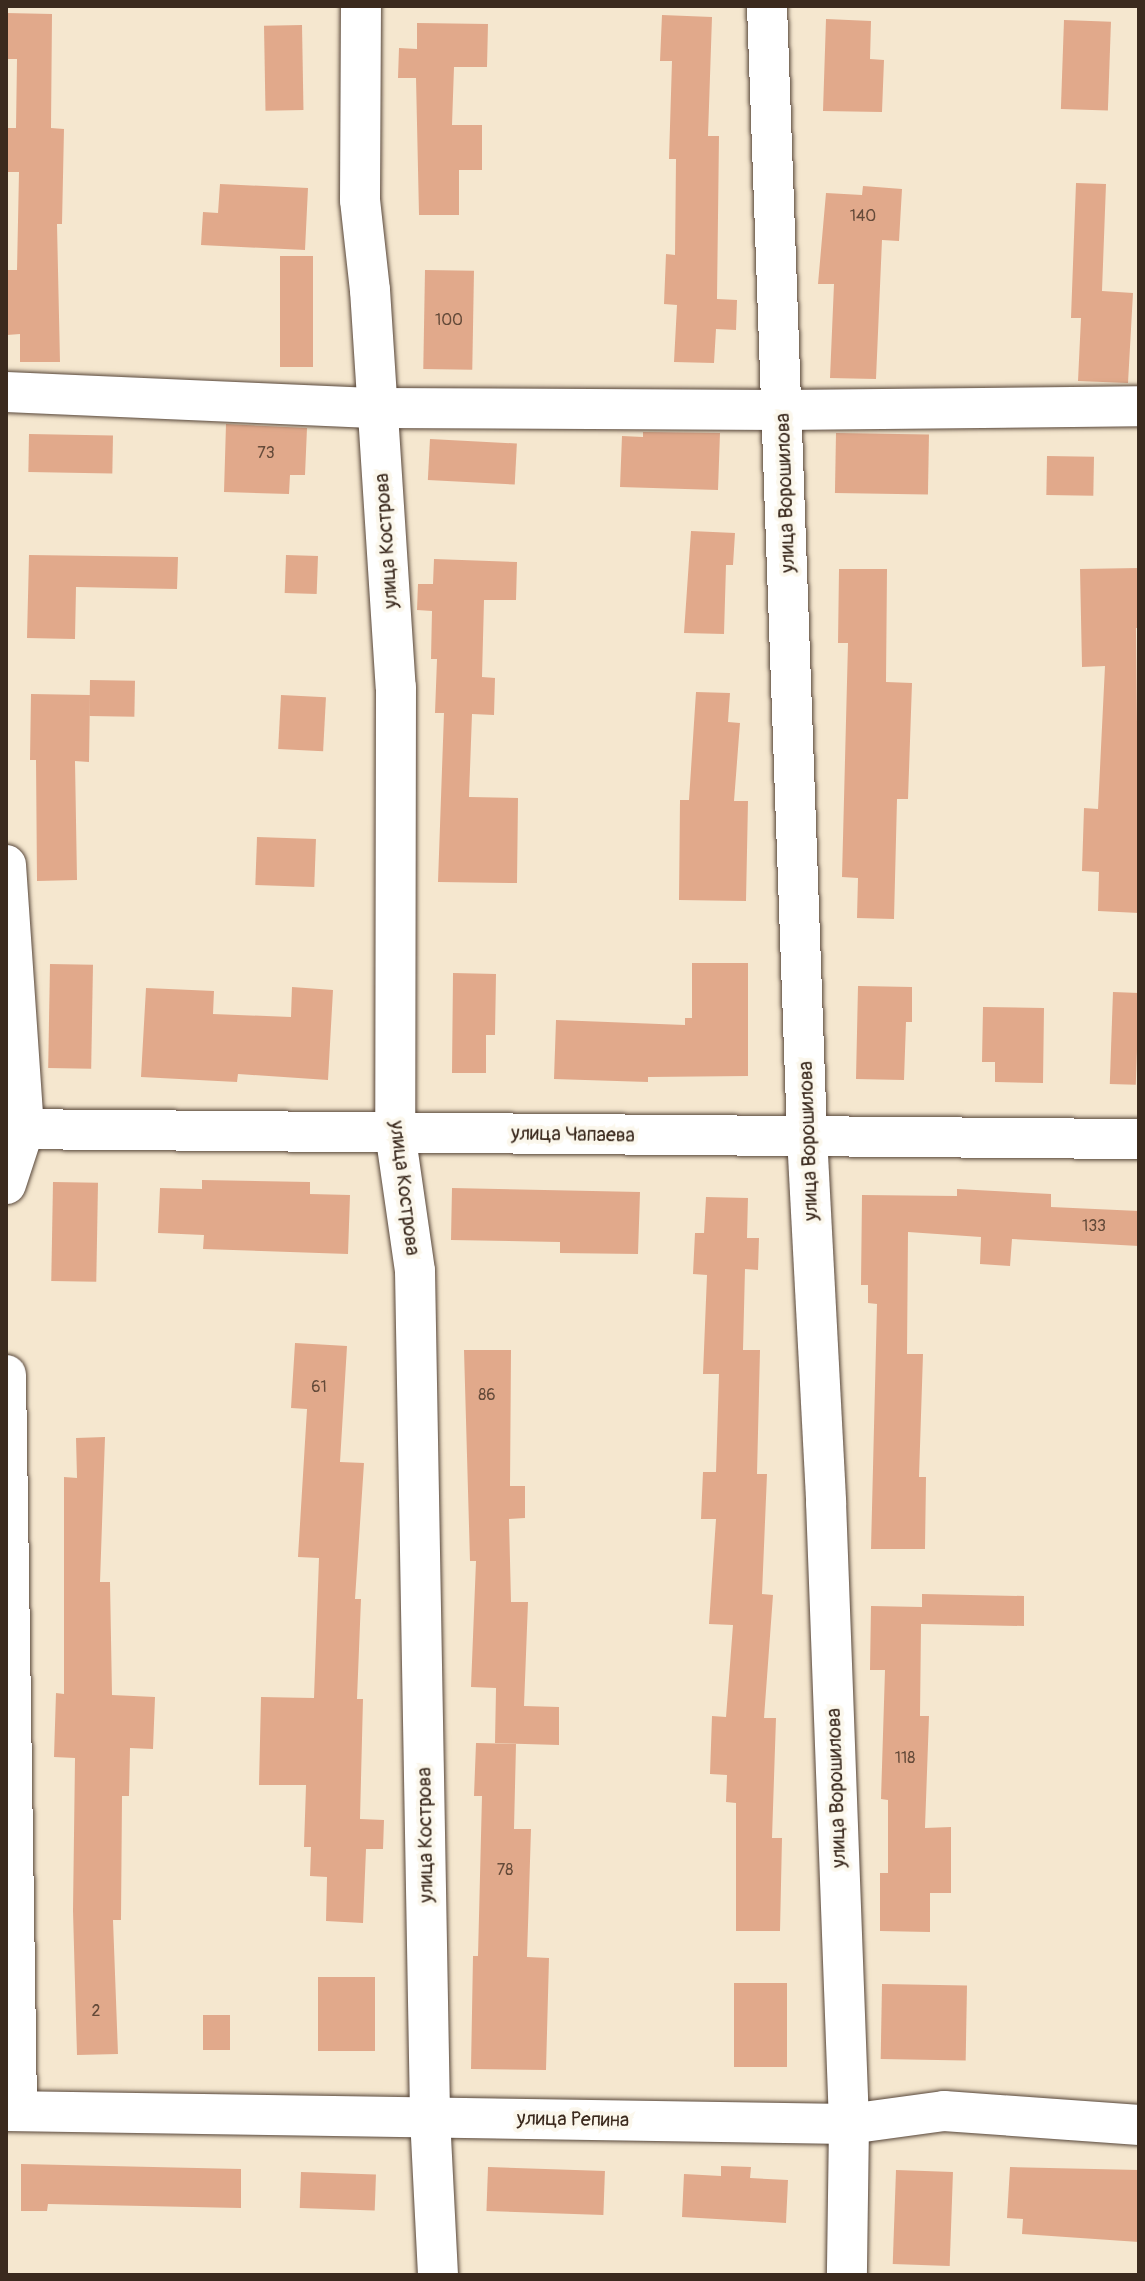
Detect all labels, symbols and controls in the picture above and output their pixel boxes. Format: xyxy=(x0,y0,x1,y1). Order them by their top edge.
house number: 140 xyxy=(850,206,876,226)
house number: 100 xyxy=(435,310,463,330)
street label: улица Ворошилова xyxy=(770,413,800,573)
house number: 73 xyxy=(257,443,275,463)
street label: улица Кострова xyxy=(369,473,403,609)
street label: улица Ворошилова xyxy=(793,1061,823,1221)
street label: улица Кострова xyxy=(385,1119,425,1257)
street label: улица Чапаева xyxy=(511,1121,635,1147)
house number: 133 xyxy=(1082,1216,1106,1236)
house number: 61 xyxy=(311,1377,327,1397)
house number: 86 xyxy=(478,1385,496,1405)
street label: улица Ворошилова xyxy=(821,1708,851,1868)
house number: 118 xyxy=(895,1748,915,1768)
street label: улица Кострова xyxy=(412,1767,438,1903)
house number: 78 xyxy=(497,1860,513,1880)
house number: 2 xyxy=(92,2001,100,2021)
street label: улица Репина xyxy=(517,2106,629,2132)

